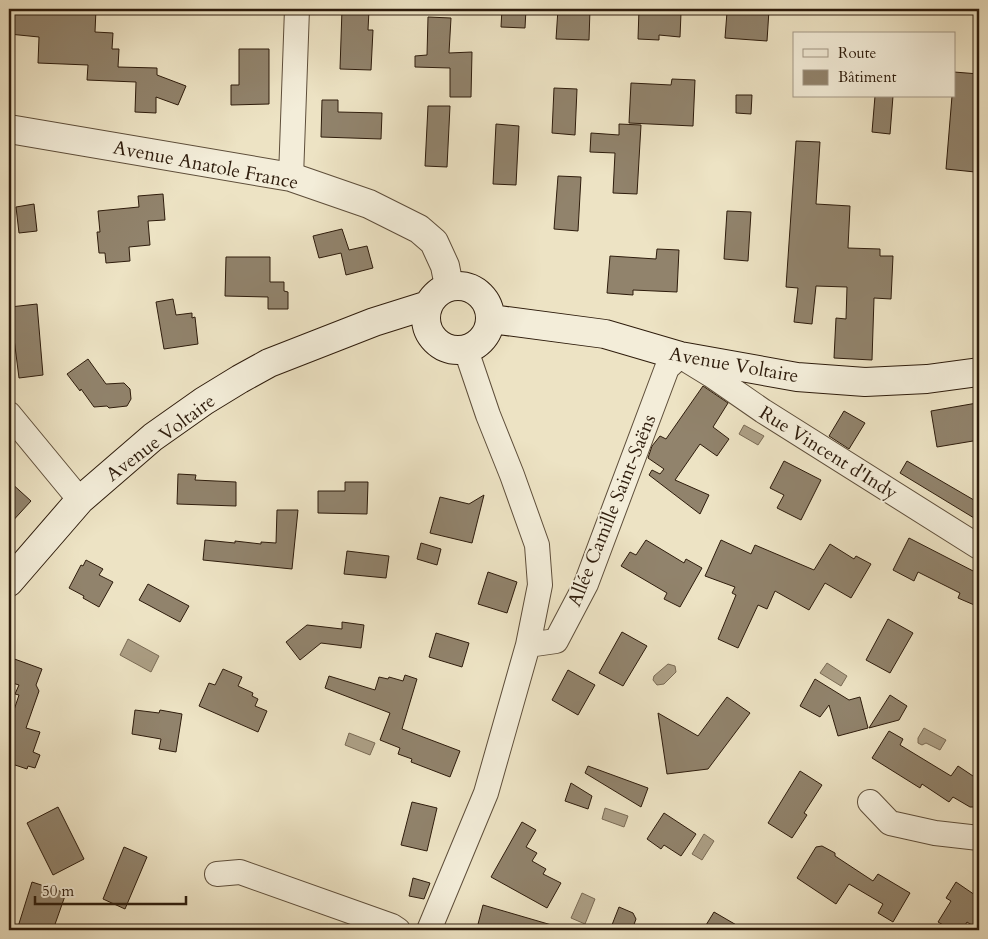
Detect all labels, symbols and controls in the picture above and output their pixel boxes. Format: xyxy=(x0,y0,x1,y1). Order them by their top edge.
legend xyxy=(793,32,956,98)
text: Route xyxy=(838,43,876,63)
text: Bâtiment xyxy=(838,67,897,87)
street label: Avenue Anatole France xyxy=(111,134,301,196)
street label: Avenue Voltaire xyxy=(667,341,801,389)
street label: Avenue Voltaire xyxy=(101,388,221,488)
street label: Rue Vincent d'Indy xyxy=(754,400,903,506)
street label: Allée Camille Saint-Saëns xyxy=(561,410,662,610)
scale bar xyxy=(35,874,186,906)
text: 50 m xyxy=(42,881,74,901)

